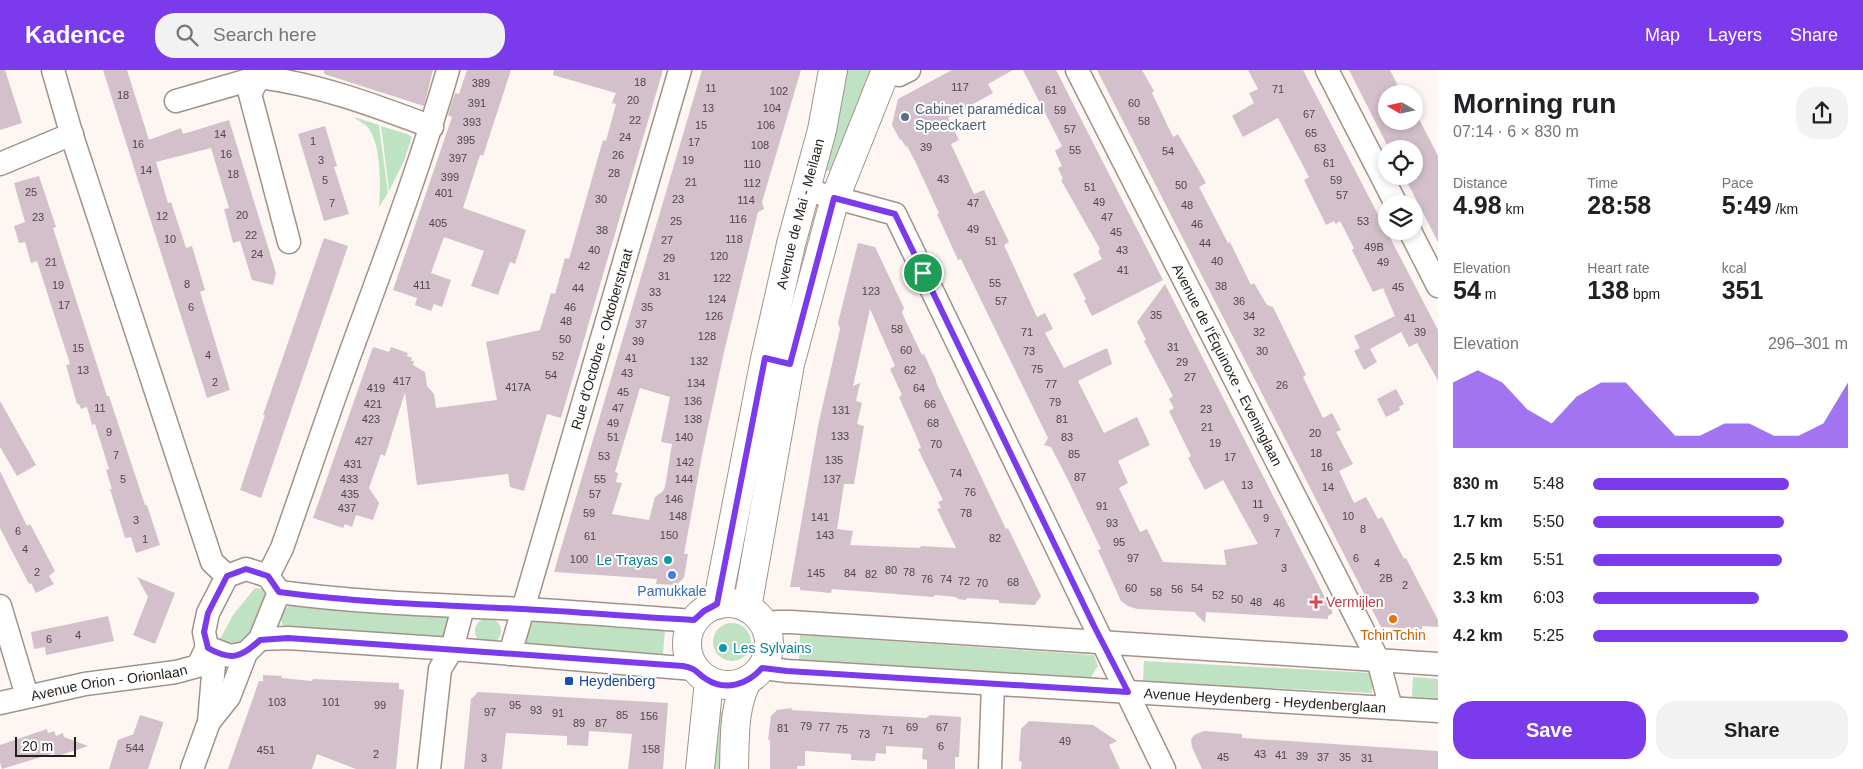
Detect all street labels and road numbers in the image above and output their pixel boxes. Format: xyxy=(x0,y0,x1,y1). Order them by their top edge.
street label: Avenue de Mai - Meilaan xyxy=(773,137,827,291)
street label: Rue d'Octobre - Oktoberstraat xyxy=(568,247,636,431)
street label: Avenue de l'Équinoxe - Eveninglaan xyxy=(1169,261,1286,468)
street label: Avenue Orion - Orionlaan xyxy=(29,661,189,704)
street label: Avenue Heydenberg - Heydenberglaan xyxy=(1143,685,1387,716)

